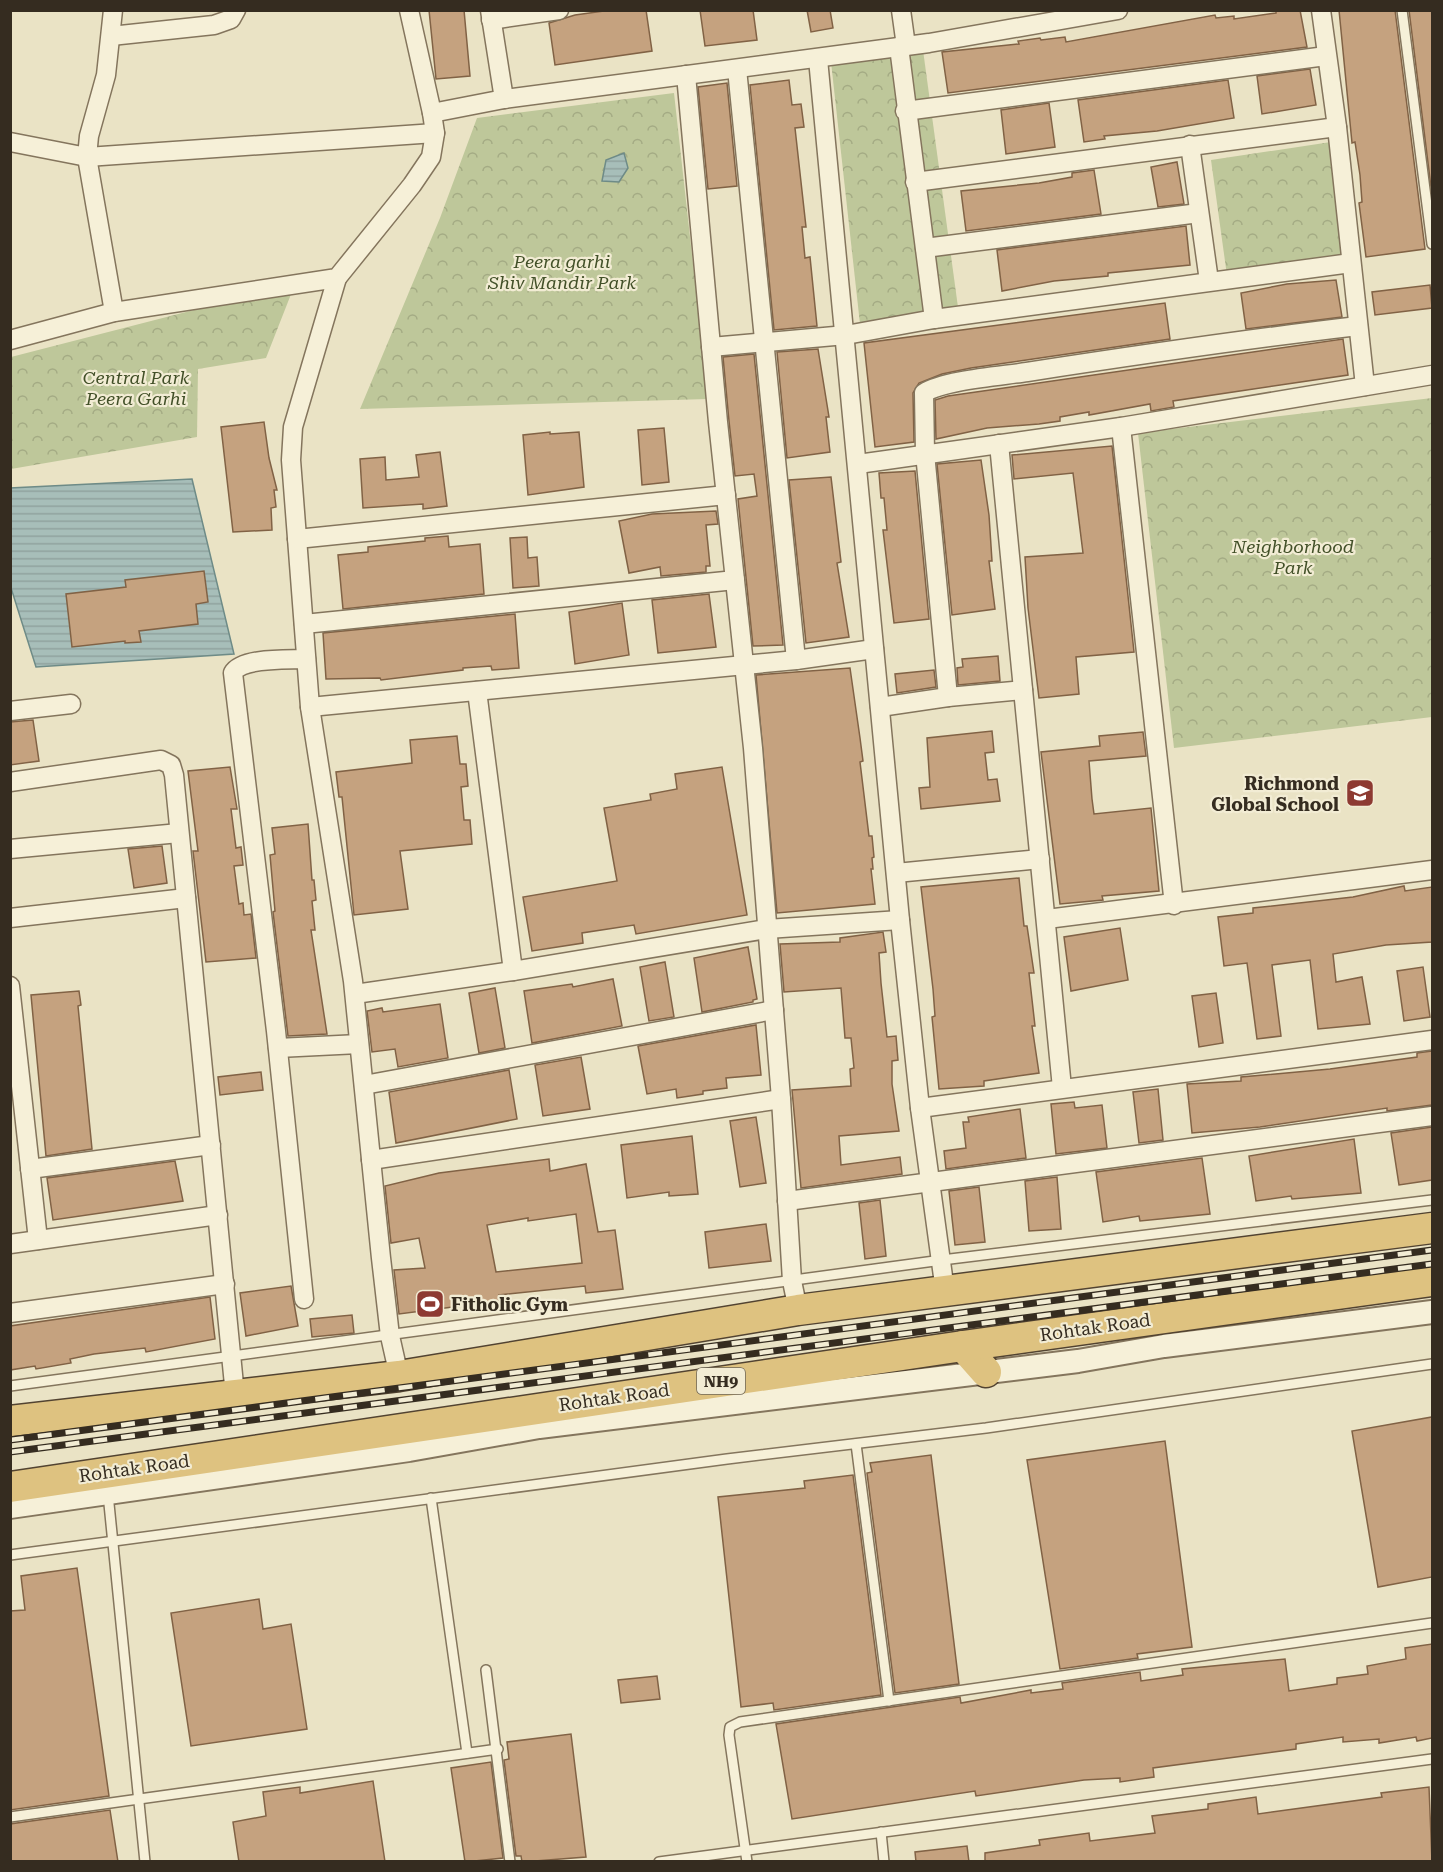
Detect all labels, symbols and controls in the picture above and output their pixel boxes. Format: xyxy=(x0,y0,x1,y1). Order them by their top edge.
park label: Peera garhi Shiv Mandir Park xyxy=(487,251,636,293)
park label: Central Park Peera Garhi xyxy=(83,367,190,409)
park label: Neighborhood Park xyxy=(1231,536,1354,578)
place label: Richmond Global School xyxy=(1211,773,1339,815)
school or university icon: Richmond Global School xyxy=(1344,777,1376,809)
sports icon: Fitholic Gym xyxy=(414,1288,446,1320)
place label: Fitholic Gym xyxy=(451,1294,569,1315)
street label: Rohtak Road xyxy=(1038,1309,1152,1345)
road number: NH9 xyxy=(697,1368,745,1394)
street label: Rohtak Road xyxy=(557,1379,671,1415)
street label: Rohtak Road xyxy=(77,1450,191,1486)

